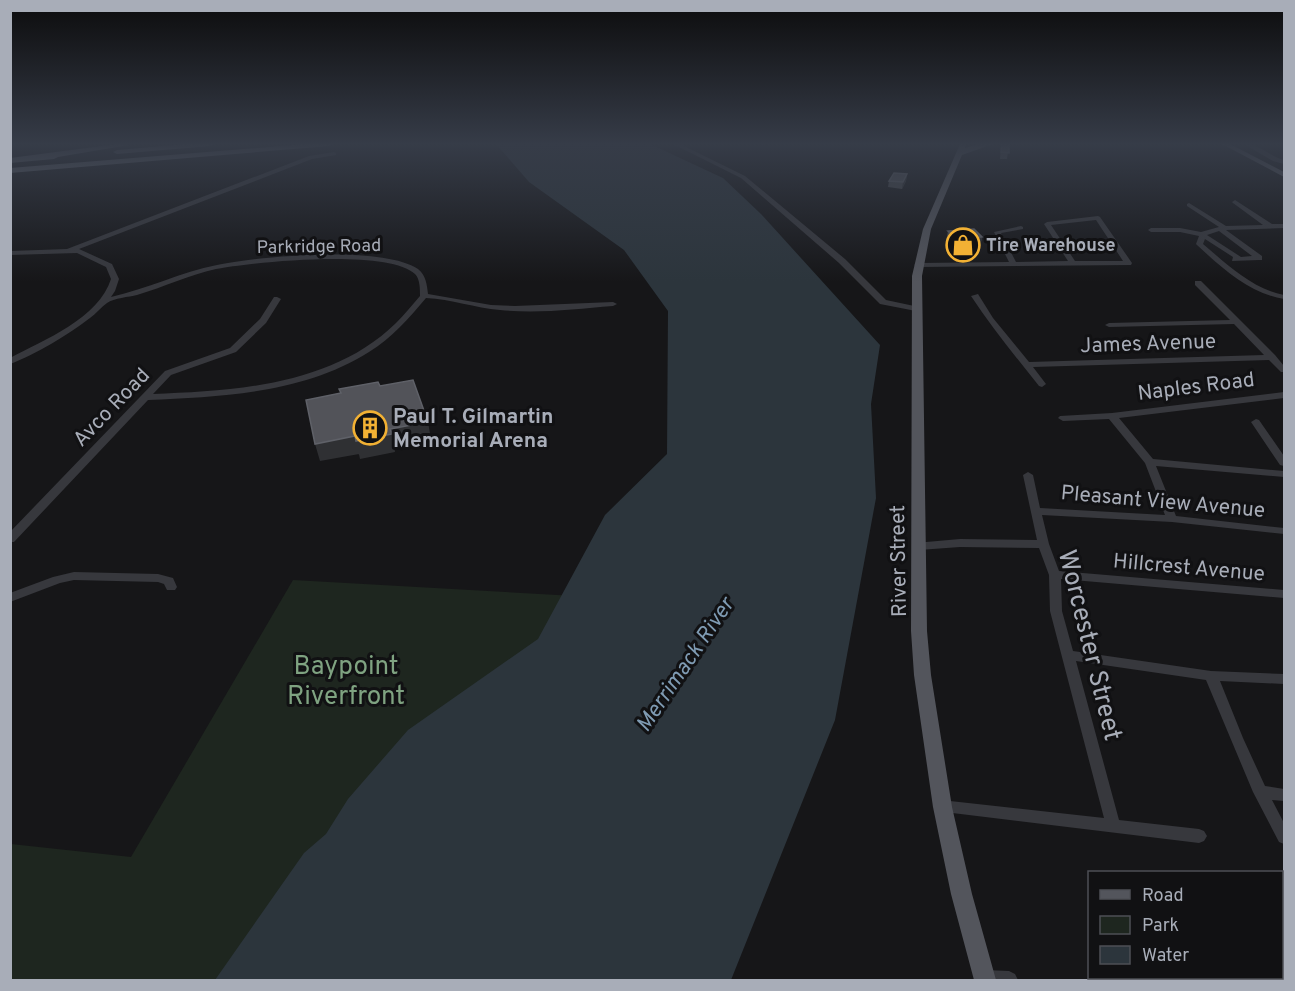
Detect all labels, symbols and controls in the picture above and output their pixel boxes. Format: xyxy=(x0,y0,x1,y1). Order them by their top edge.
shop icon: Tire Warehouse xyxy=(945,227,981,263)
street label: Parkridge Road xyxy=(257,235,381,260)
place label: Tire Warehouse xyxy=(986,235,1116,258)
street label: James Avenue xyxy=(1080,329,1217,360)
street label: Avco Road xyxy=(68,363,156,453)
street label: Naples Road xyxy=(1136,367,1256,408)
place label: Paul T. Gilmartin Memorial Arena xyxy=(393,404,553,455)
building icon: Paul T. Gilmartin Memorial Arena xyxy=(352,410,388,446)
street label: Pleasant View Avenue xyxy=(1060,480,1266,525)
street label: River Street xyxy=(885,505,914,617)
street label: Worcester Street xyxy=(1049,547,1128,745)
street label: Hillcrest Avenue xyxy=(1112,548,1266,589)
water label: Merrimack River xyxy=(631,592,742,738)
park label: Baypoint Riverfront xyxy=(287,651,405,714)
legend xyxy=(1088,871,1283,979)
text: Road xyxy=(1142,885,1184,908)
text: Park xyxy=(1142,915,1179,938)
text: Water xyxy=(1142,945,1189,968)

